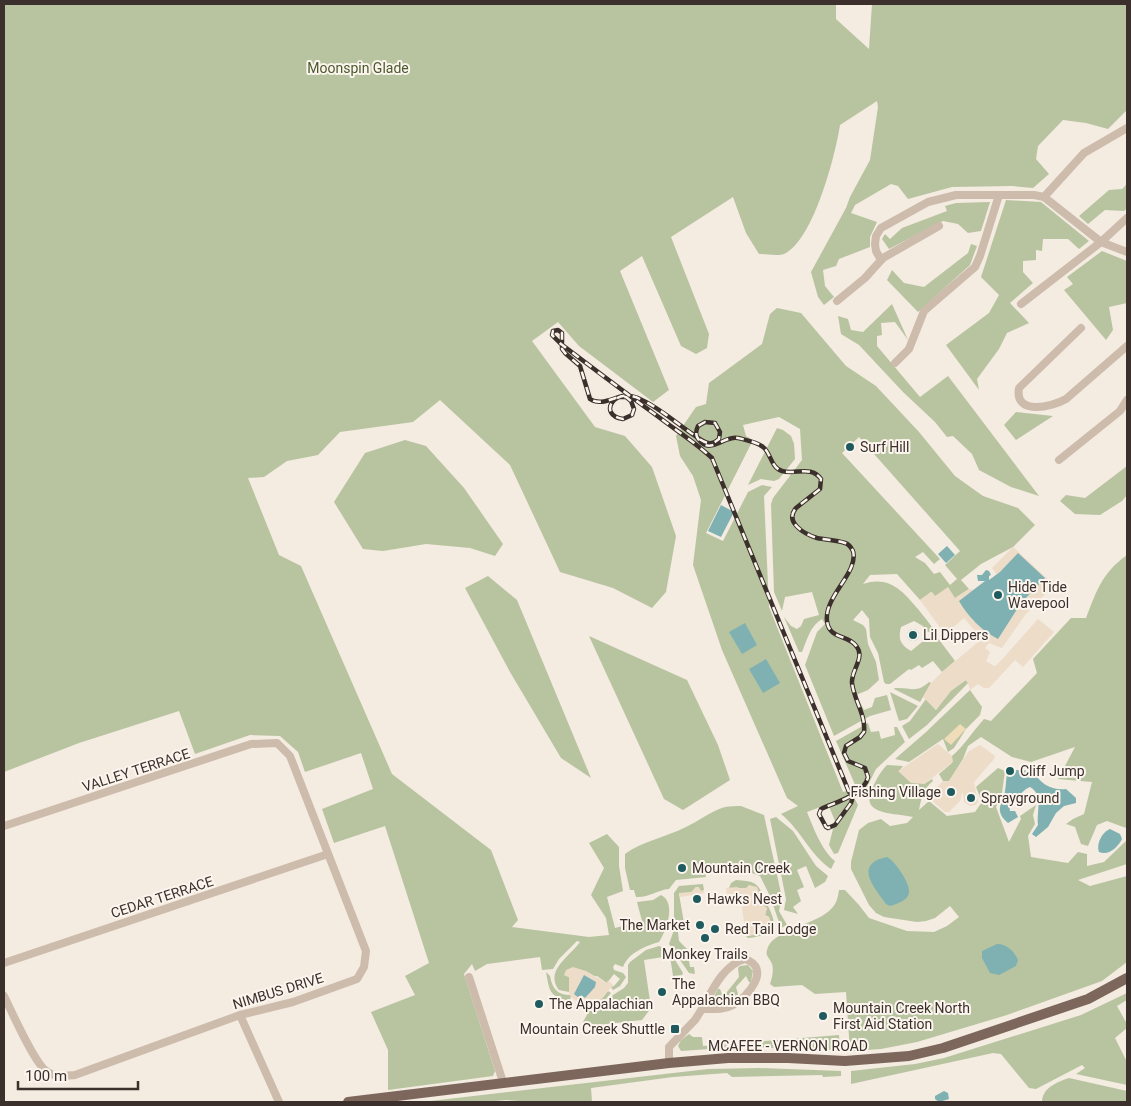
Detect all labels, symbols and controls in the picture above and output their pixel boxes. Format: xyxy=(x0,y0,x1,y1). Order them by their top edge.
park label: Moonspin Glade xyxy=(307,60,409,76)
place label: Surf Hill xyxy=(860,439,909,455)
marker: Surf Hill xyxy=(844,441,856,453)
place label: Hide Tide Wavepool xyxy=(1008,579,1069,611)
marker: Hide Tide Wavepool xyxy=(992,589,1004,601)
place label: Lil Dippers xyxy=(923,627,989,643)
marker: Lil Dippers xyxy=(907,629,919,641)
street label: VALLEY TERRACE xyxy=(80,745,192,795)
place label: Cliff Jump xyxy=(1020,763,1085,779)
marker: Cliff Jump xyxy=(1004,765,1016,777)
place label: Fishing Village xyxy=(850,784,941,800)
marker: Fishing Village xyxy=(945,786,957,798)
place label: Sprayground xyxy=(981,790,1060,806)
marker: Sprayground xyxy=(965,792,977,804)
place label: Mountain Creek xyxy=(692,860,791,876)
marker: Mountain Creek xyxy=(676,862,688,874)
street label: CEDAR TERRACE xyxy=(109,873,215,921)
place label: Hawks Nest xyxy=(707,891,783,907)
marker: Hawks Nest xyxy=(691,893,703,905)
place label: The Market xyxy=(619,917,690,933)
marker: The Market xyxy=(694,919,706,931)
place label: Red Tail Lodge xyxy=(725,921,816,937)
marker: Red Tail Lodge xyxy=(709,923,721,935)
marker: Monkey Trails xyxy=(699,932,711,944)
place label: Monkey Trails xyxy=(662,946,748,962)
street label: NIMBUS DRIVE xyxy=(231,970,325,1012)
place label: The Appalachian BBQ xyxy=(672,976,780,1008)
marker: The Appalachian BBQ xyxy=(656,986,668,998)
place label: The Appalachian xyxy=(549,996,653,1012)
marker: The Appalachian xyxy=(533,998,545,1010)
place label: Mountain Creek North First Aid Station xyxy=(833,1000,970,1032)
marker: Mountain Creek North First Aid Station xyxy=(817,1010,829,1022)
place label: Mountain Creek Shuttle xyxy=(520,1021,665,1037)
marker: Mountain Creek Shuttle xyxy=(669,1023,681,1035)
street label: MCAFEE - VERNON ROAD xyxy=(708,1038,868,1054)
scale bar xyxy=(18,1058,138,1090)
text: 100 m xyxy=(25,1067,67,1085)

